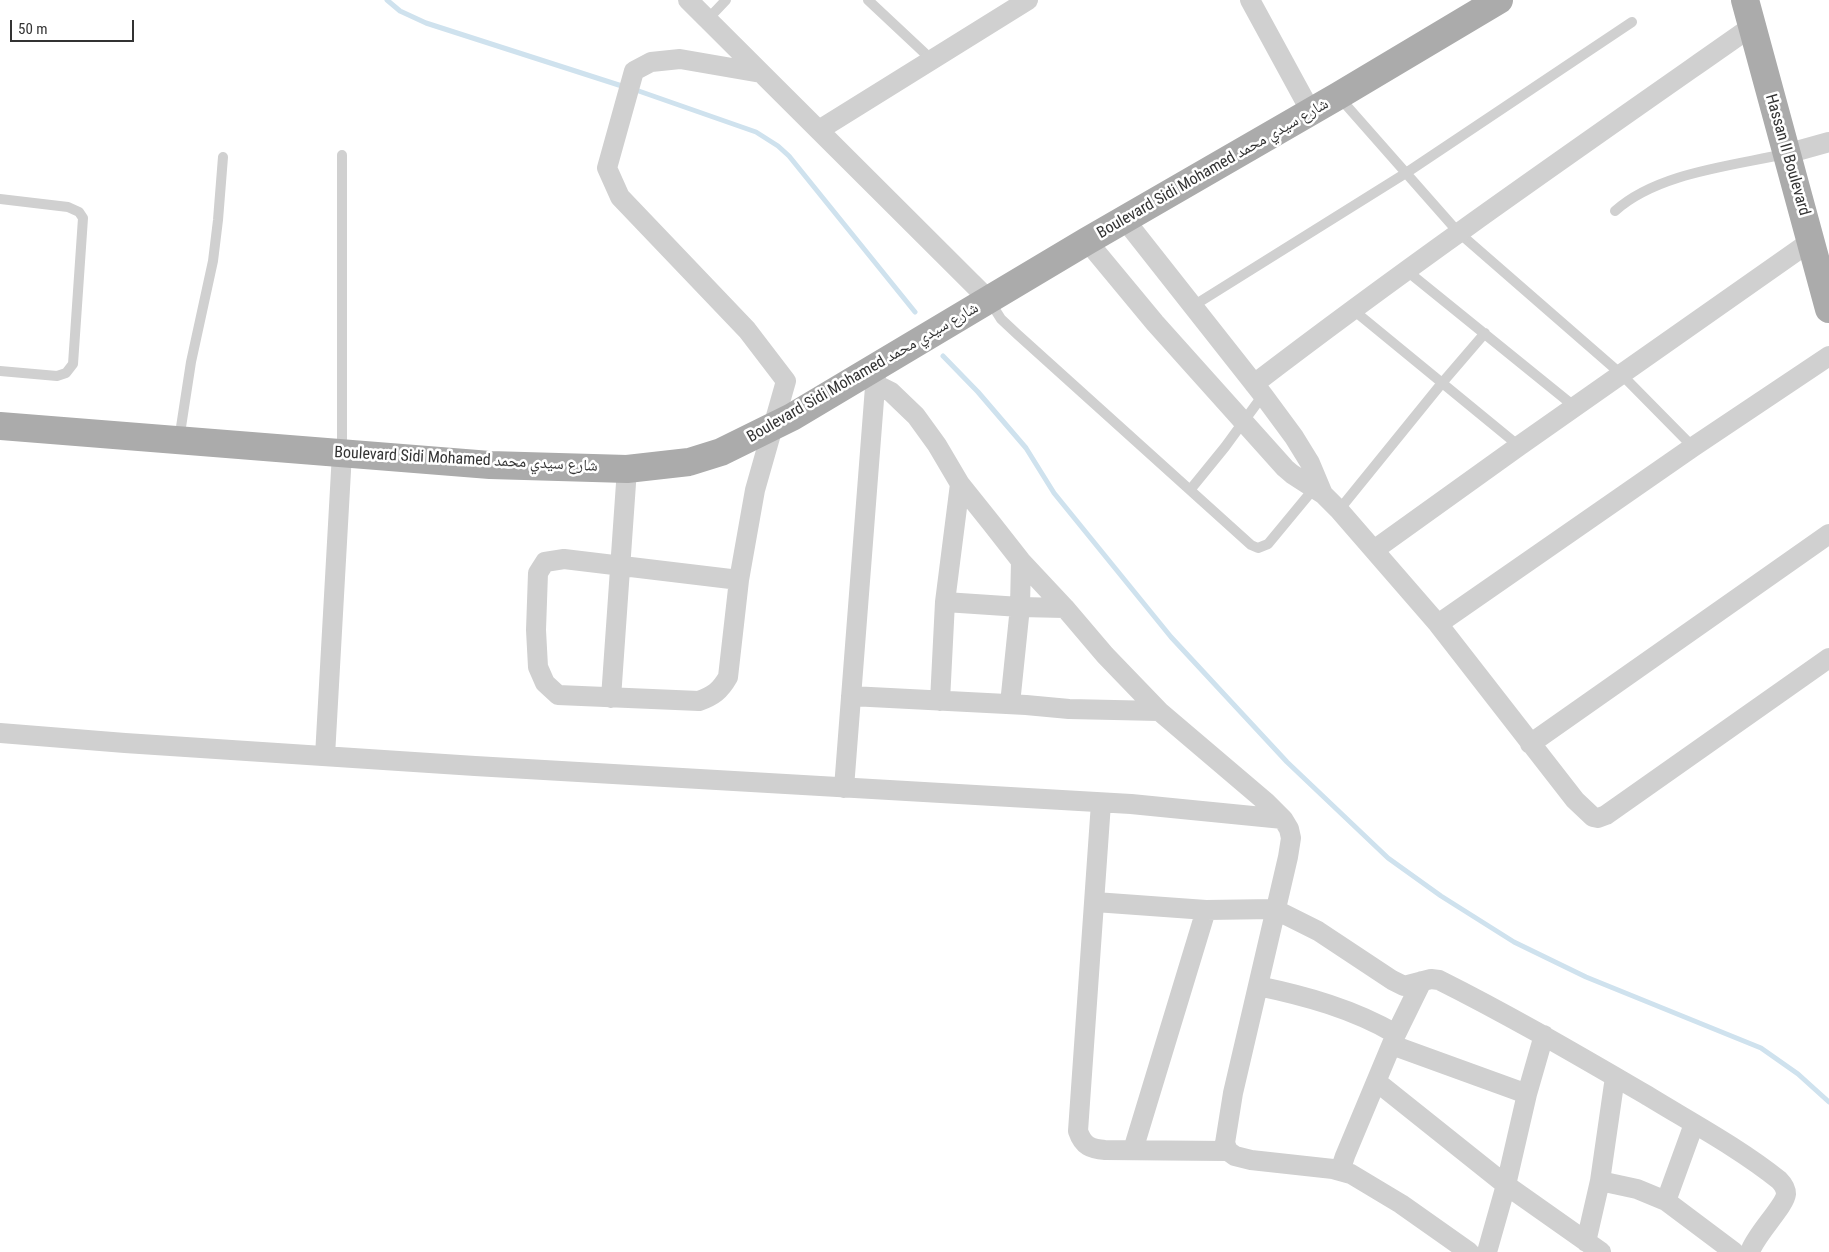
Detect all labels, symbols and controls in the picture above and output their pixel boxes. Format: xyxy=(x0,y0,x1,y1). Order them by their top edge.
scale bar xyxy=(12,10,136,42)
text: 50 m xyxy=(18,20,48,38)
street label: Hassan II Boulevard xyxy=(1760,92,1814,218)
street label: Boulevard Sidi Mohamed شارع سيدي محمد xyxy=(1094,95,1332,243)
street label: Boulevard Sidi Mohamed شارع سيدي محمد xyxy=(744,299,982,447)
street label: Boulevard Sidi Mohamed شارع سيدي محمد xyxy=(334,444,598,476)

